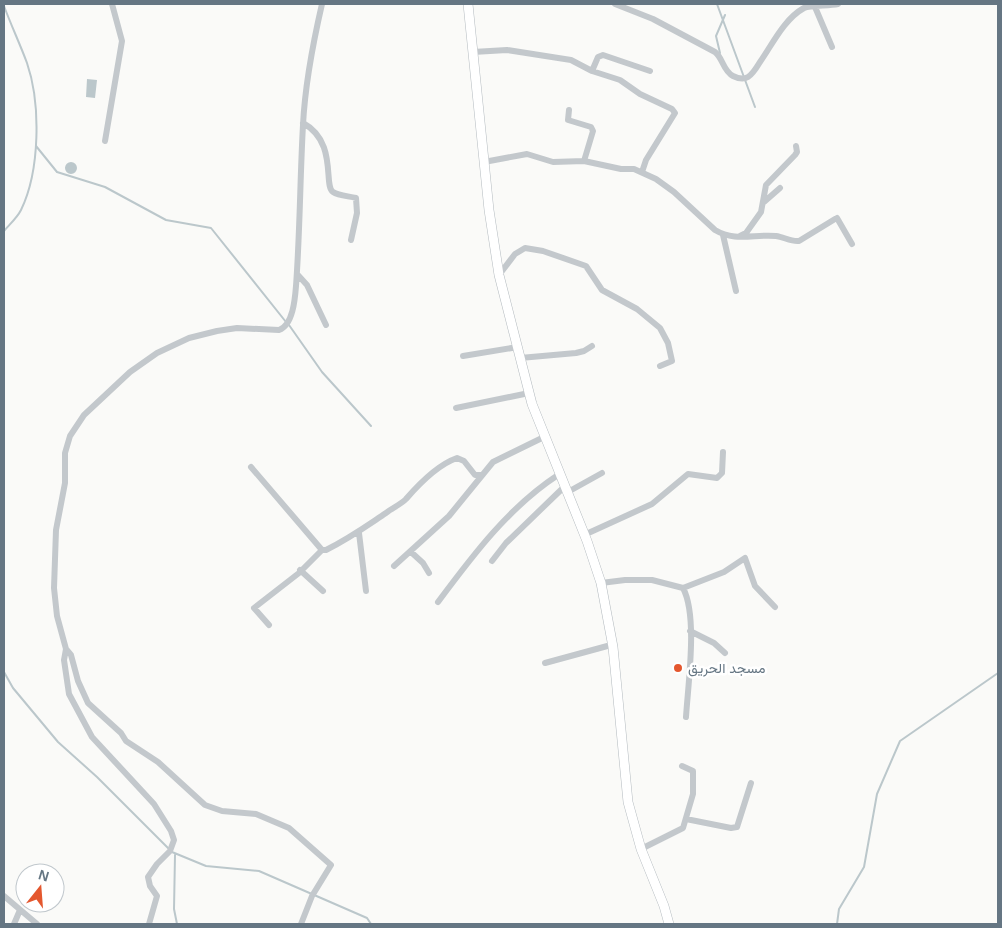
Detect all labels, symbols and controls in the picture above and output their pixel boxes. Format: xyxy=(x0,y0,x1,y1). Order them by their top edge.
place label: مسجد الحريق xyxy=(688,660,766,677)
marker: مسجد الحريق xyxy=(672,662,684,674)
north arrow xyxy=(15,863,65,913)
text: N xyxy=(37,866,51,885)

